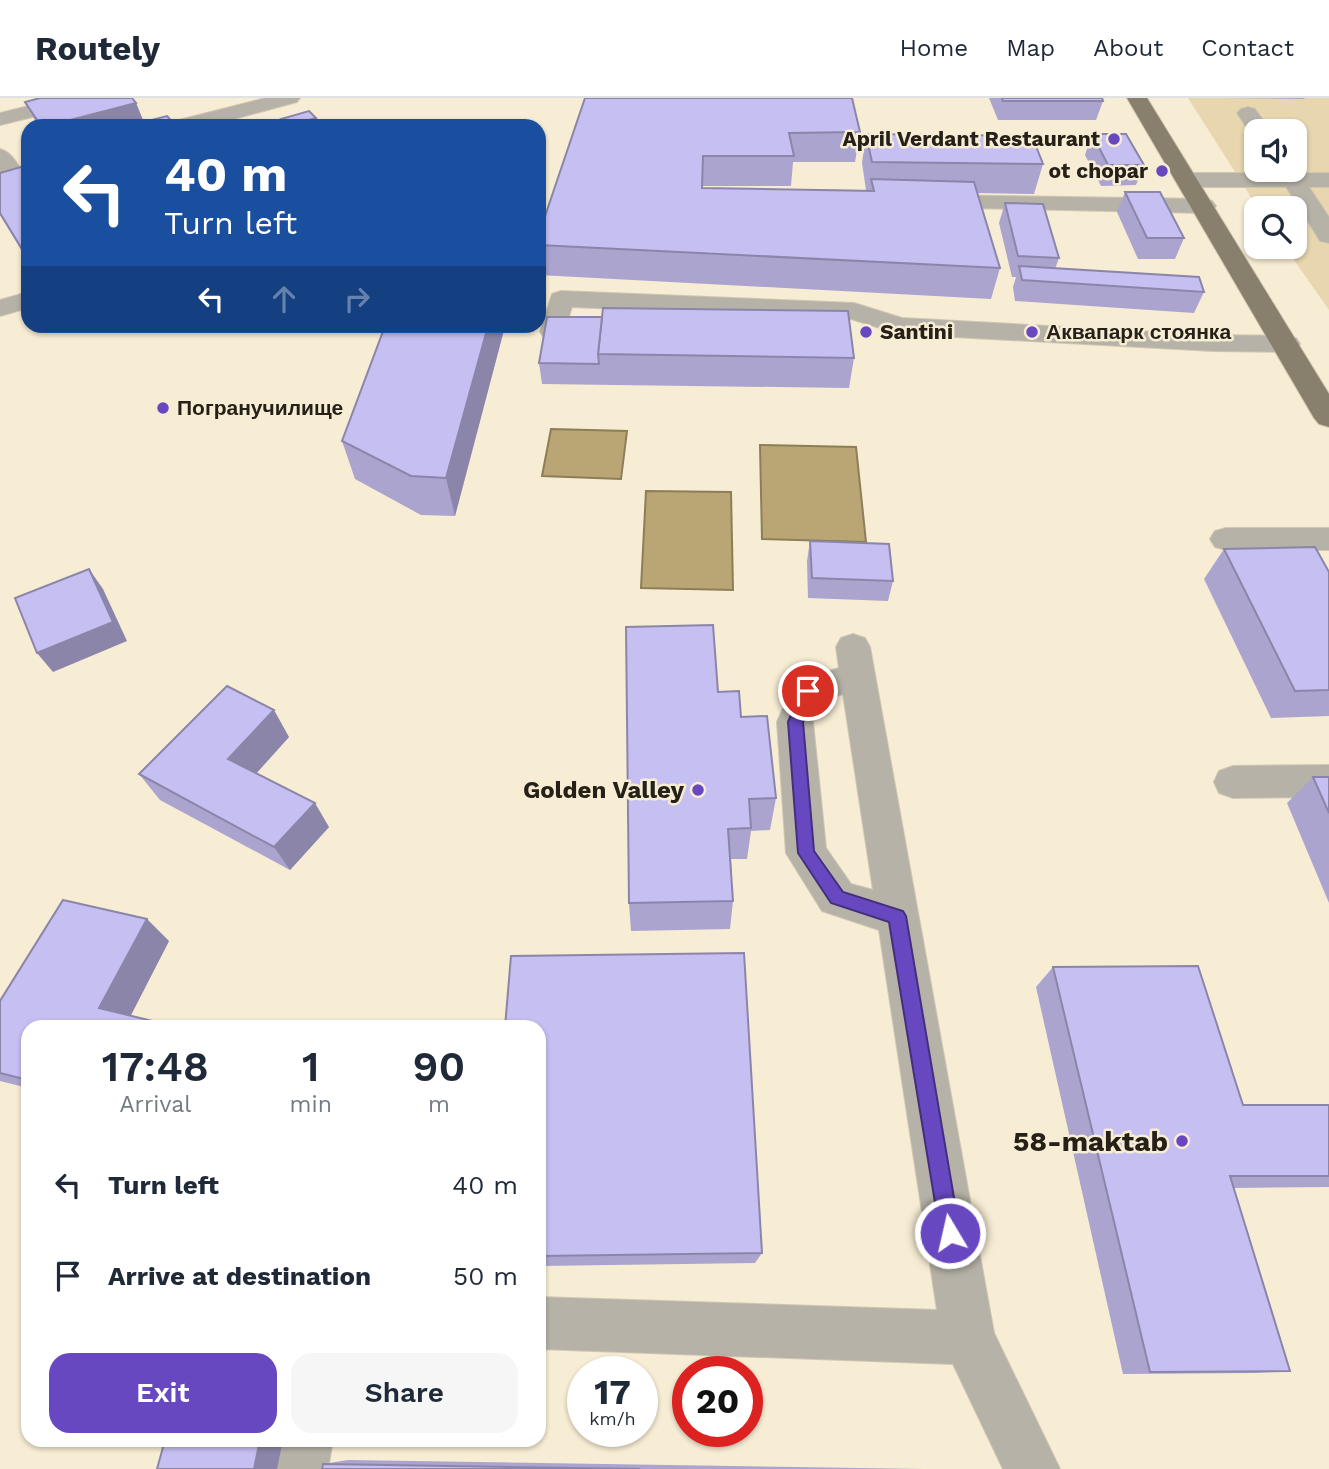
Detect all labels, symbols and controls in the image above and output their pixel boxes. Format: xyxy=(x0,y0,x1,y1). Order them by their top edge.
text: Routely xyxy=(35,29,160,68)
text: Home xyxy=(900,34,968,62)
text: Map xyxy=(1006,34,1055,62)
text: About xyxy=(1093,34,1163,62)
text: Contact xyxy=(1201,34,1294,62)
map controls xyxy=(1244,119,1307,259)
button: sound xyxy=(1244,119,1307,182)
place label: April Verdant Restaurant xyxy=(842,126,1100,151)
marker: April Verdant Restaurant xyxy=(1106,131,1122,147)
text: 40 m xyxy=(164,145,287,203)
icon: left xyxy=(49,147,140,238)
place label: ot chopar xyxy=(1049,158,1148,183)
marker: ot chopar xyxy=(1154,163,1170,179)
button: search xyxy=(1244,196,1307,259)
text: Turn left xyxy=(164,204,297,242)
icon: left xyxy=(192,280,230,318)
icon: ahead xyxy=(265,280,303,318)
icon: right xyxy=(338,280,376,318)
place label: Santini xyxy=(880,319,953,344)
place label: Аквапарк стоянка xyxy=(1046,319,1231,344)
marker: Santini xyxy=(858,324,874,340)
marker: Аквапарк стоянка xyxy=(1024,324,1040,340)
place label: Погранучилище xyxy=(177,395,343,420)
marker: Погранучилище xyxy=(155,400,171,416)
pin xyxy=(778,661,838,721)
icon: arrive xyxy=(789,672,827,710)
place label: Golden Valley xyxy=(523,776,684,804)
marker: Golden Valley xyxy=(690,782,706,798)
text: 17:48 xyxy=(102,1042,209,1091)
text: 1 xyxy=(302,1042,319,1091)
text: 90 xyxy=(413,1042,465,1091)
text: Arrival xyxy=(119,1091,191,1118)
text: min xyxy=(290,1091,332,1118)
text: m xyxy=(428,1091,450,1118)
place label: 58-maktab xyxy=(1013,1125,1168,1158)
marker: 58-maktab xyxy=(1174,1133,1190,1149)
icon: left xyxy=(49,1166,87,1204)
text: Turn left xyxy=(108,1170,219,1200)
text: 40 m xyxy=(452,1170,518,1200)
position arrow xyxy=(913,1196,987,1270)
icon: arrive xyxy=(49,1257,87,1295)
text: Arrive at destination xyxy=(108,1261,371,1291)
text: 50 m xyxy=(453,1261,518,1291)
button: Exit xyxy=(49,1353,277,1433)
button: Share xyxy=(291,1353,518,1433)
speed limit sign: 20 xyxy=(672,1356,763,1447)
text: 17 xyxy=(594,1371,631,1413)
text: km/h xyxy=(589,1408,636,1429)

